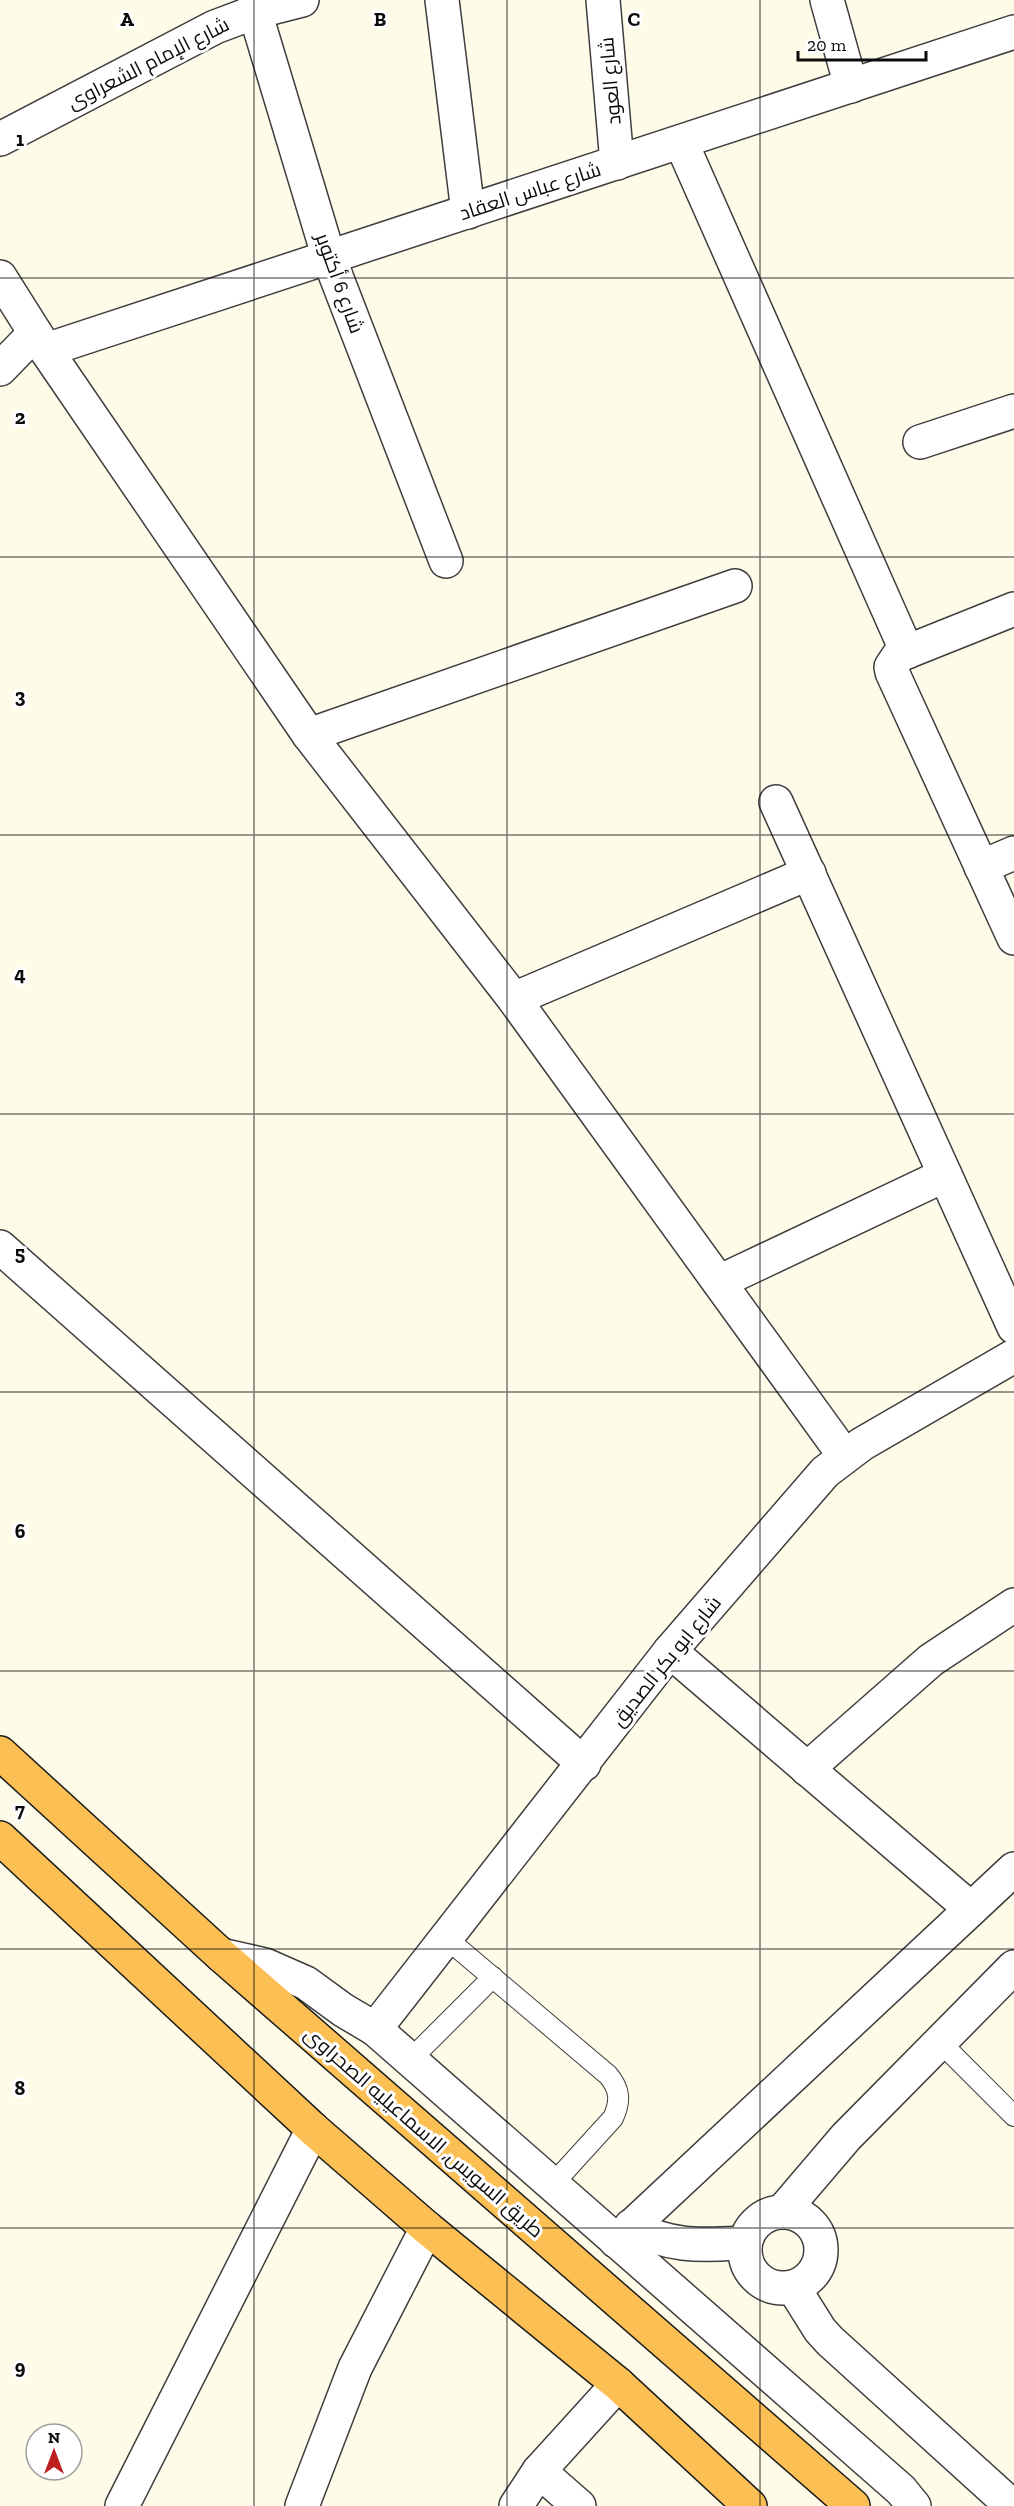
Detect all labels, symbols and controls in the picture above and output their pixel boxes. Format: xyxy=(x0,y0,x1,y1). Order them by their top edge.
text: A xyxy=(120,7,134,31)
text: B xyxy=(374,7,386,31)
text: C xyxy=(628,7,641,31)
street label: شارع الإمام الشعراوى xyxy=(63,12,234,116)
scale bar xyxy=(798,24,926,62)
text: 20 m xyxy=(807,34,847,56)
street label: شارع العود xyxy=(594,36,628,126)
text: 1 xyxy=(16,127,24,151)
street label: شارع عباس العقاد xyxy=(456,157,605,227)
street label: شارع 6 أكتوبر xyxy=(309,229,369,337)
text: 2 xyxy=(15,405,26,429)
text: 3 xyxy=(15,684,26,708)
text: 4 xyxy=(14,962,26,986)
text: 5 xyxy=(15,1241,25,1265)
text: 6 xyxy=(15,1519,26,1543)
street label: شارع ابو بكر الصديق xyxy=(606,1591,728,1732)
text: 7 xyxy=(15,1798,25,1822)
street label: طريق السويس, الاسماعيليه الصحراوى xyxy=(299,2022,548,2243)
text: 8 xyxy=(15,2076,26,2100)
text: 9 xyxy=(15,2355,26,2379)
north arrow xyxy=(24,2422,84,2482)
text: N xyxy=(48,2428,60,2447)

